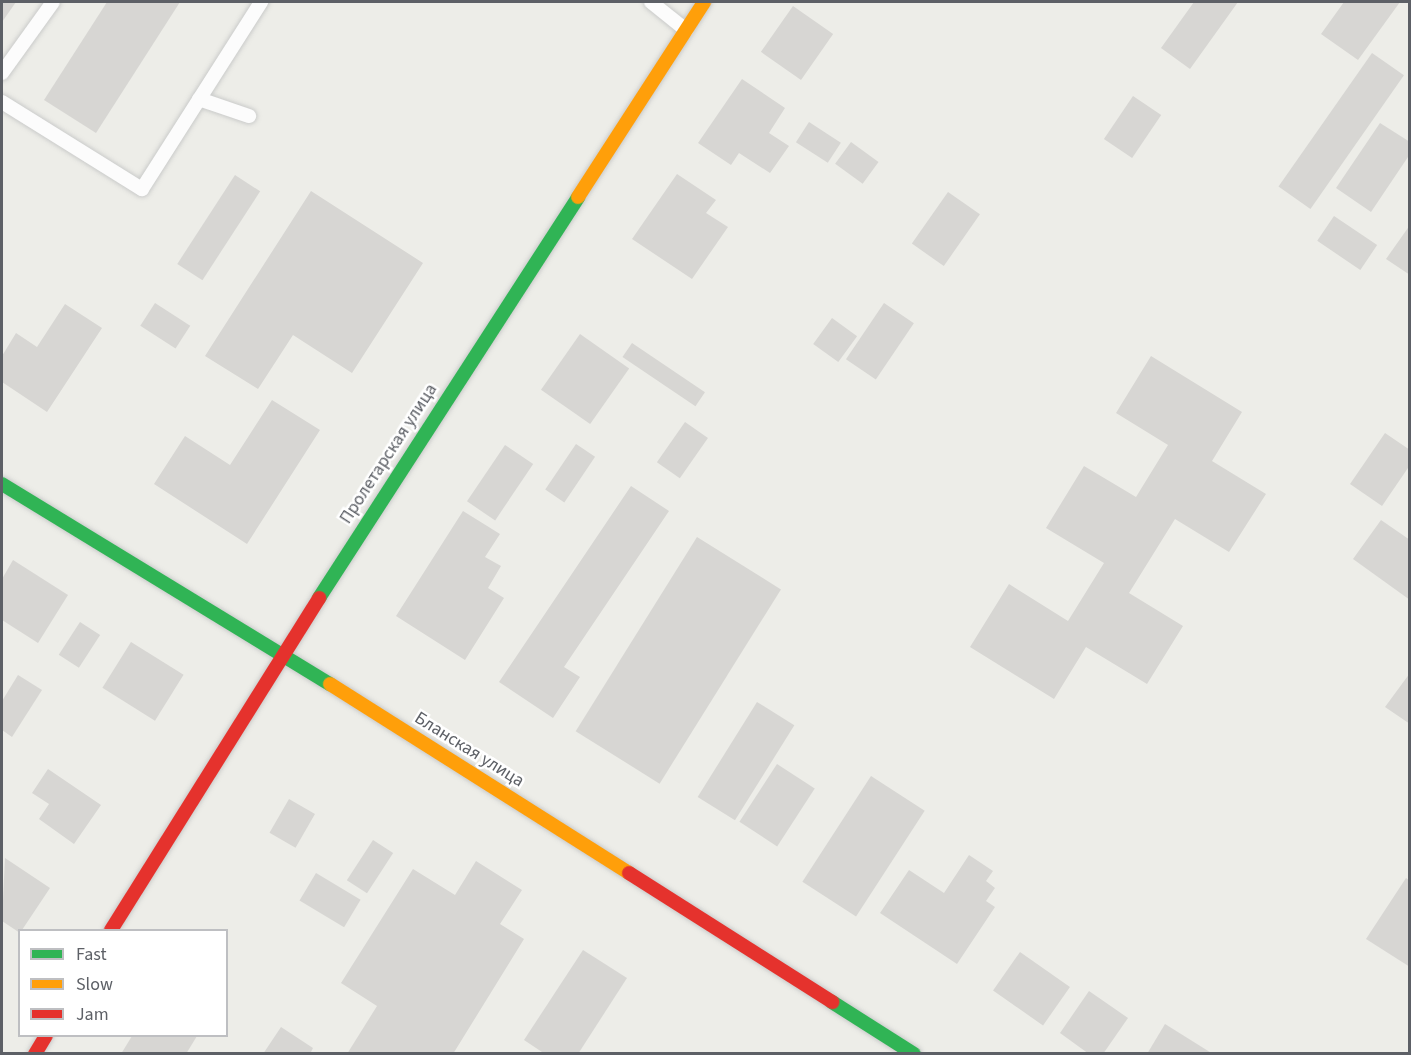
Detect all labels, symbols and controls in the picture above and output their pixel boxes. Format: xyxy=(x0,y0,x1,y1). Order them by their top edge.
street label: Пролетарская улица xyxy=(336,380,442,528)
street label: Бланская улица xyxy=(410,708,528,792)
legend xyxy=(18,929,228,1037)
text: Fast xyxy=(76,942,107,967)
text: Slow xyxy=(76,972,113,997)
text: Jam xyxy=(76,1002,109,1027)

